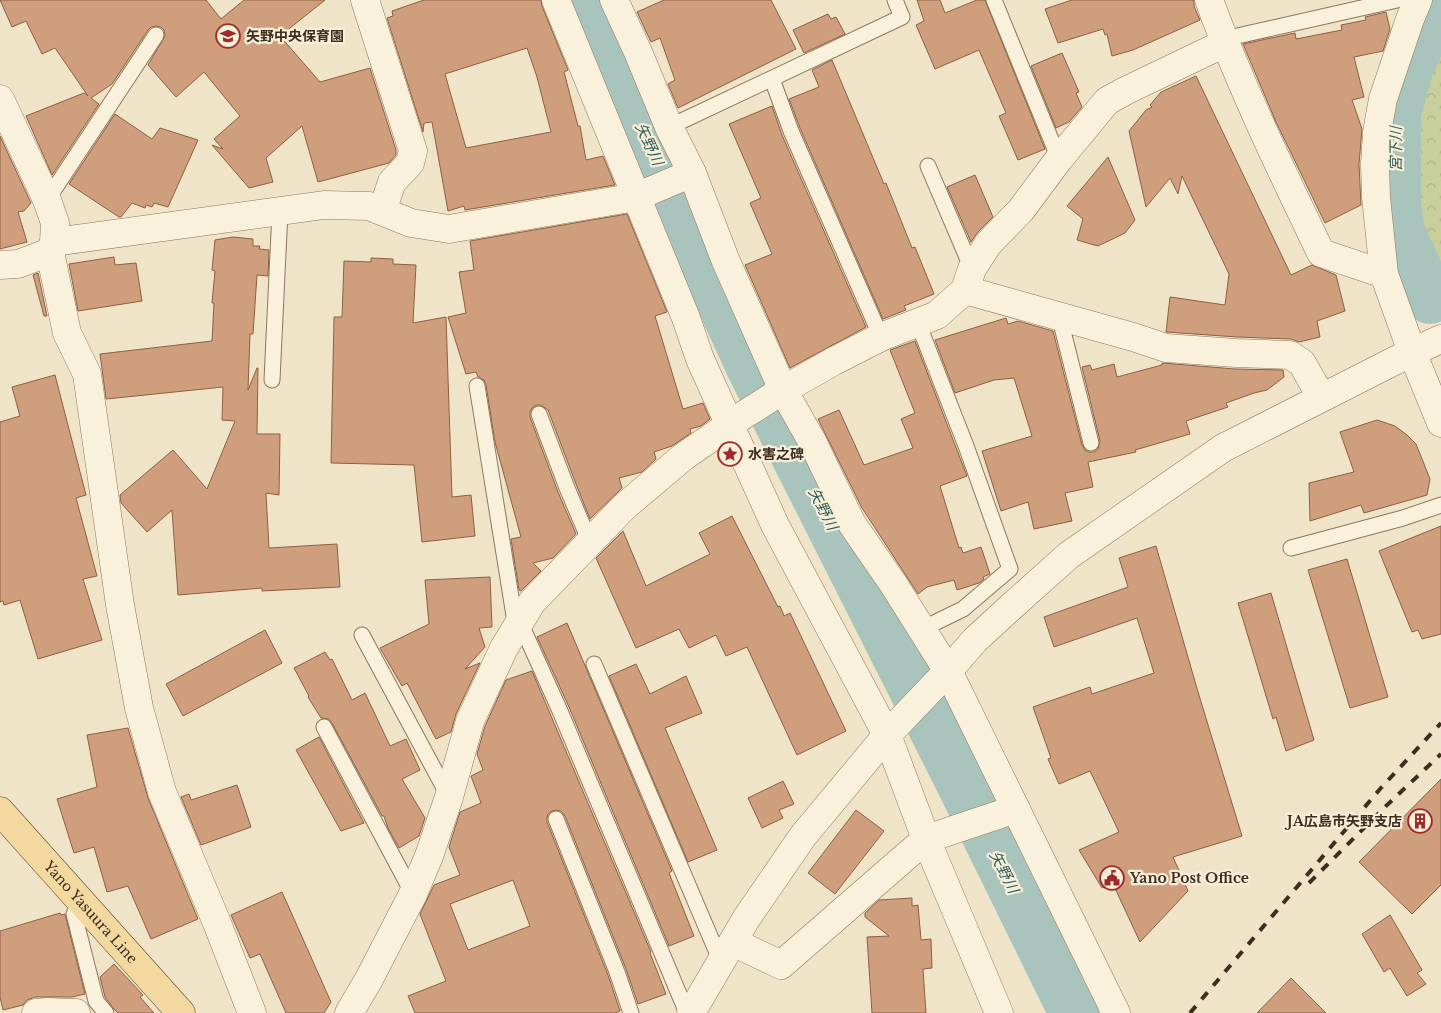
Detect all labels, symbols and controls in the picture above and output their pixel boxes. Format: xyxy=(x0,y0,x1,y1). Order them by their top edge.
school or university icon: 矢野中央保育園 xyxy=(215,23,241,49)
place label: 矢野中央保育園 xyxy=(246,27,344,45)
water label: 矢野川 xyxy=(631,119,668,170)
water label: 宮下川 xyxy=(1386,125,1405,172)
place icon: 水害之碑 xyxy=(717,441,743,467)
place label: 水害之碑 xyxy=(748,445,804,463)
water label: 矢野川 xyxy=(805,484,843,535)
building icon: JA広島市矢野支店 xyxy=(1407,808,1433,834)
place label: JA広島市矢野支店 xyxy=(1284,812,1402,830)
water label: 矢野川 xyxy=(986,847,1024,898)
street label: Yano Yasuura Line xyxy=(39,856,141,967)
public building icon: Yano Post Office xyxy=(1099,865,1125,891)
place label: Yano Post Office xyxy=(1129,869,1249,887)

